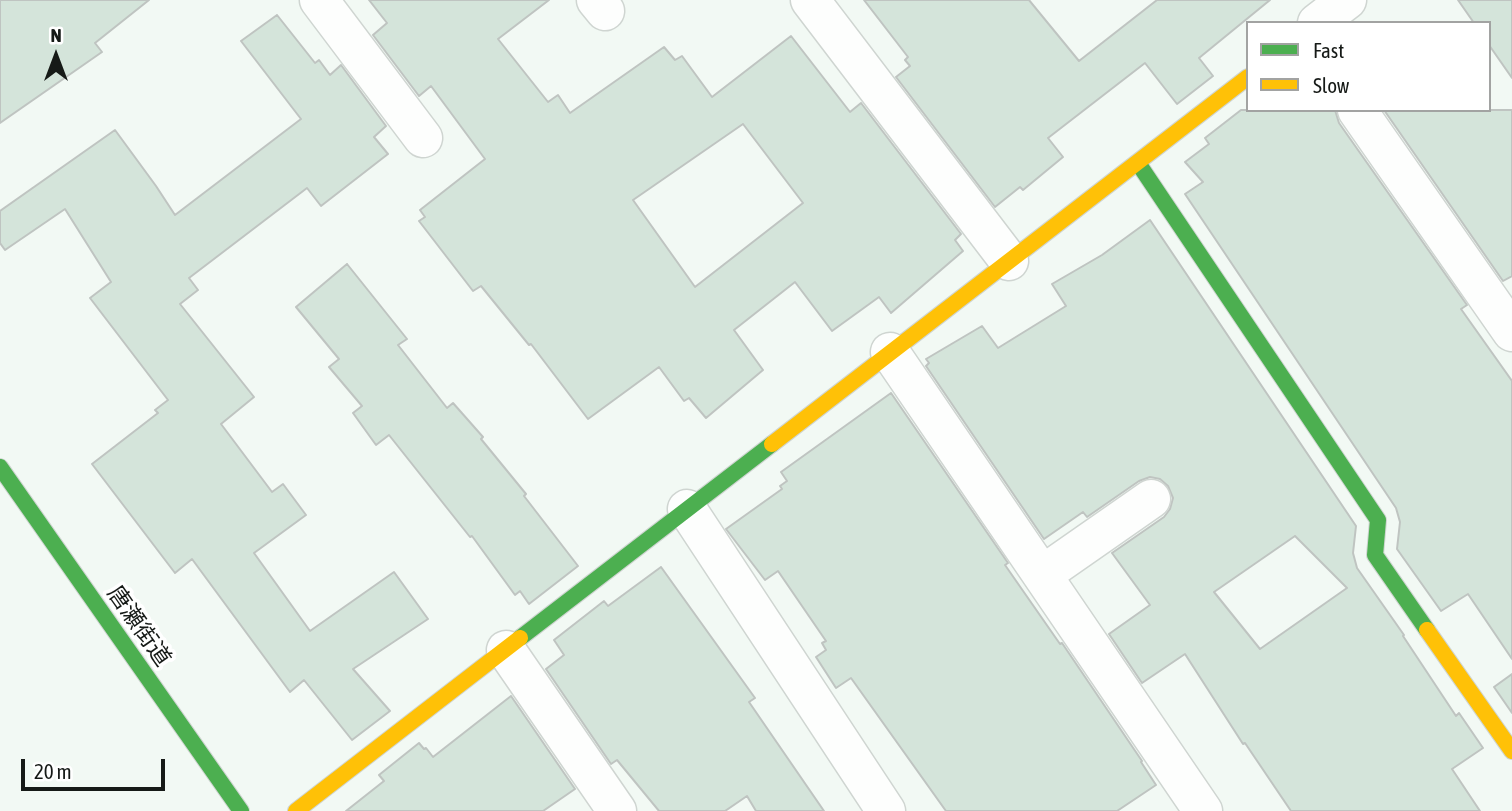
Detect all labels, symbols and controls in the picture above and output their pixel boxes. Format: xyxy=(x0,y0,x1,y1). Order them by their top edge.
north arrow xyxy=(21,21,91,91)
legend xyxy=(1246,21,1491,112)
text: N xyxy=(50,24,62,46)
text: Fast xyxy=(1313,38,1344,62)
text: Slow xyxy=(1313,73,1349,97)
street label: 唐瀬街道 xyxy=(101,580,177,672)
scale bar xyxy=(24,744,168,788)
text: 20 m xyxy=(34,759,72,783)

